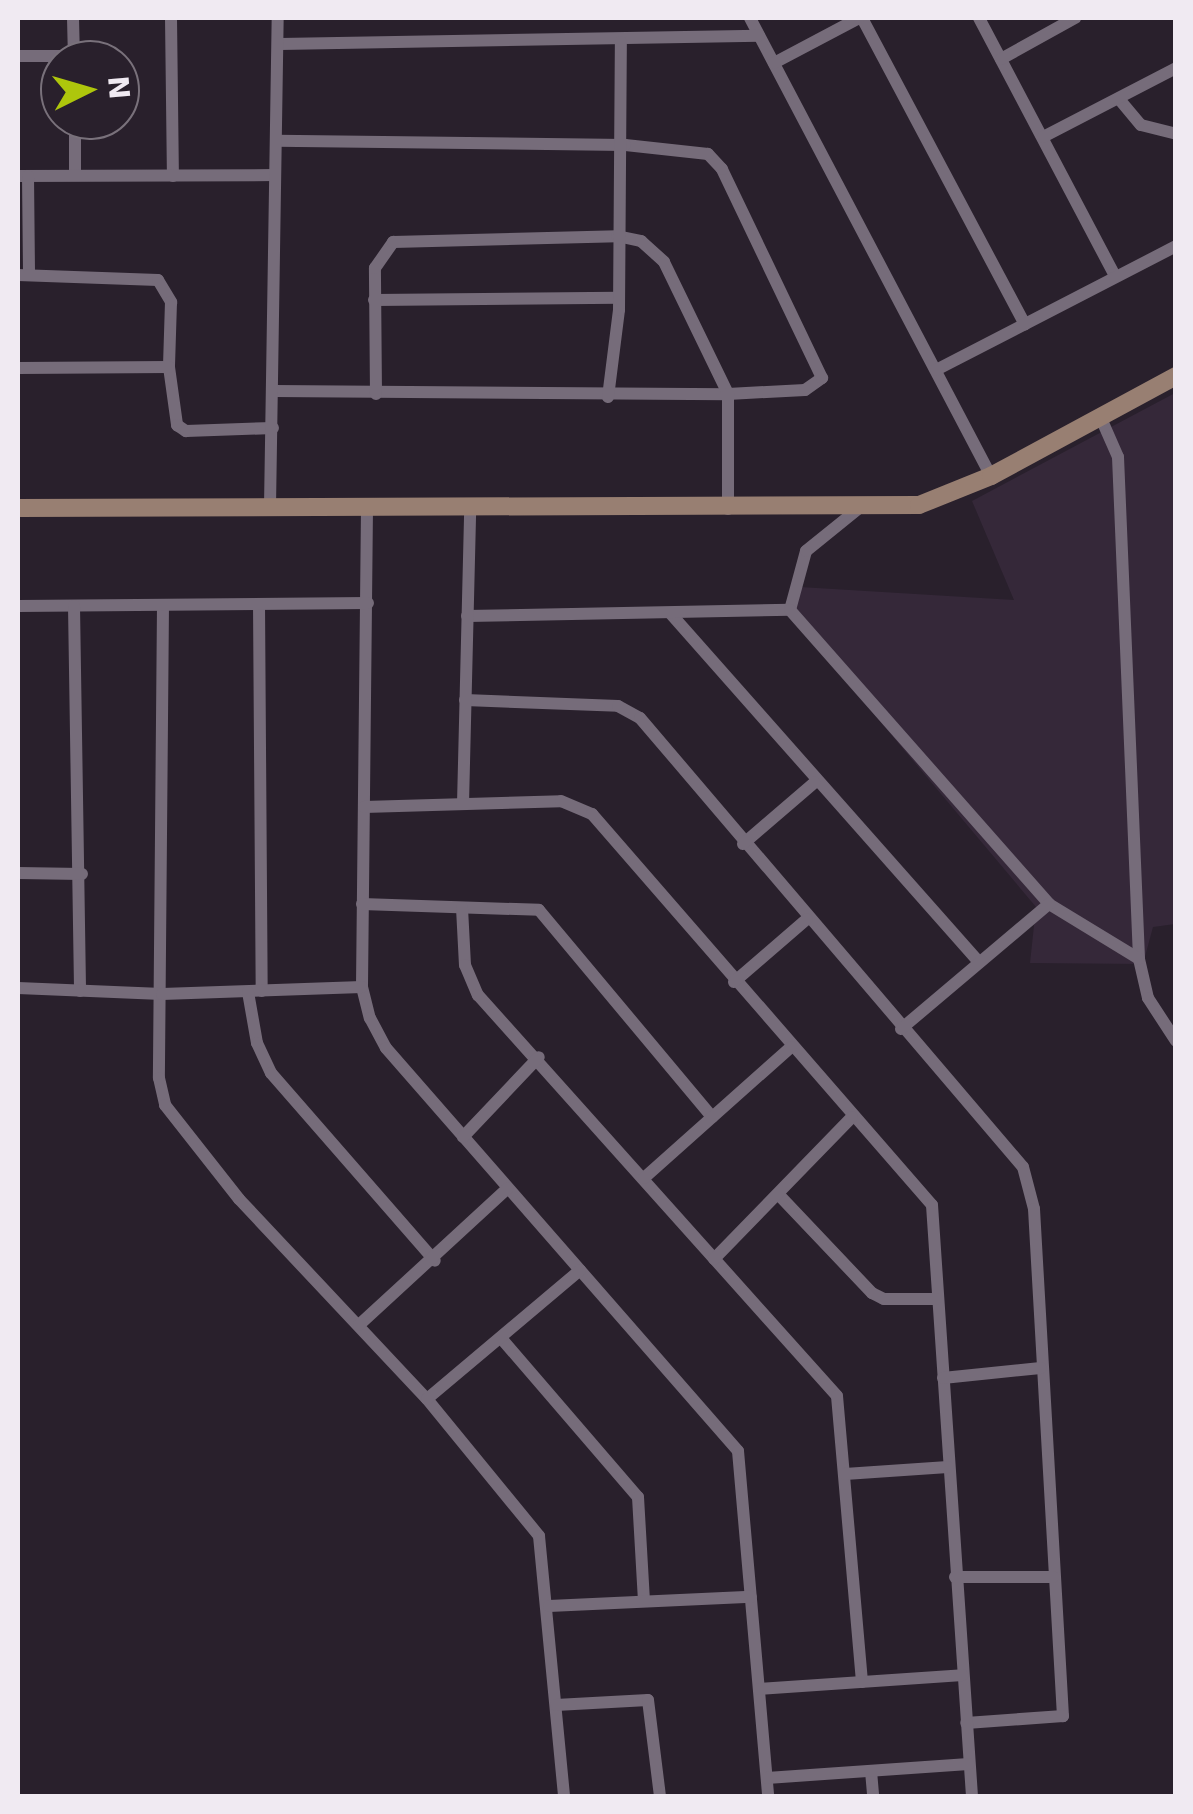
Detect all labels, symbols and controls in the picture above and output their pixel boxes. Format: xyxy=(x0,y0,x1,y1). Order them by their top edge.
north arrow xyxy=(40,40,140,140)
text: N xyxy=(101,74,136,101)

